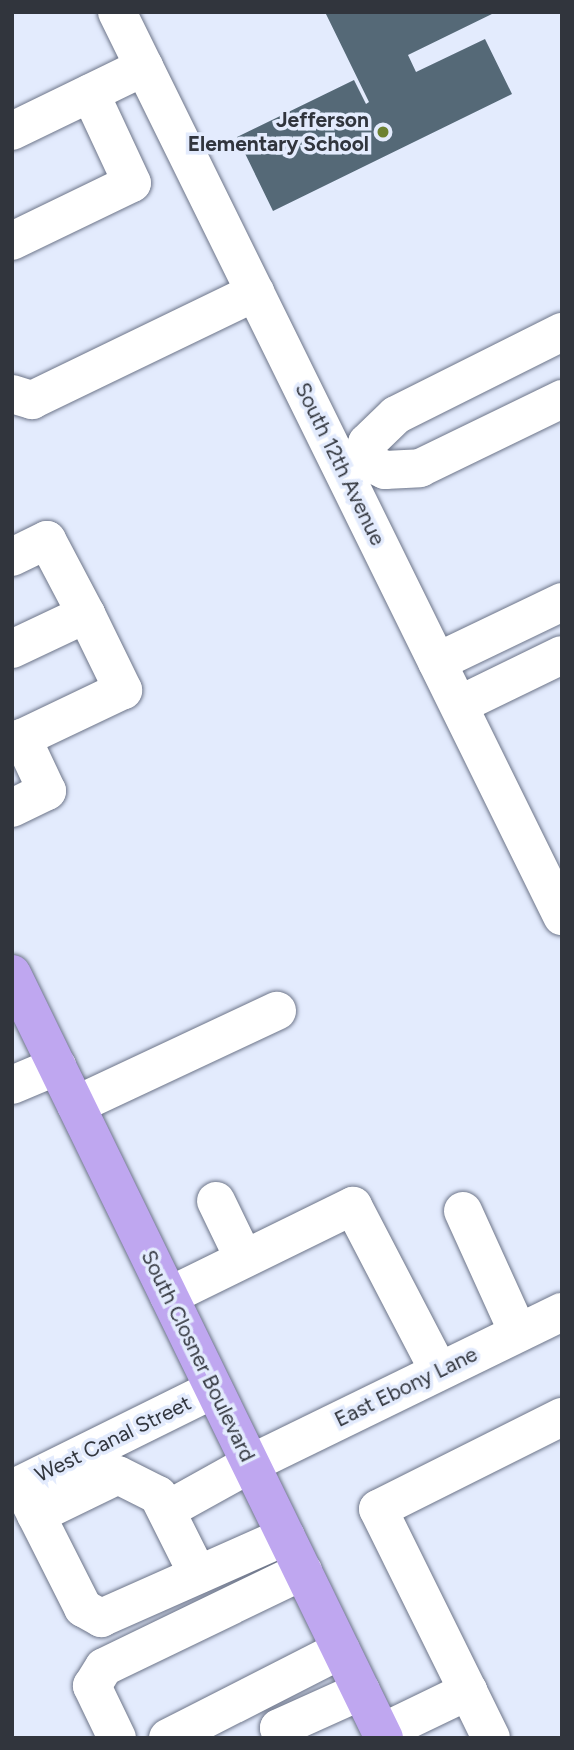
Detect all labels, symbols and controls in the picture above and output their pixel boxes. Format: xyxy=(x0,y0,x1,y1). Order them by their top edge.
place label: Jefferson Elementary School xyxy=(188,107,369,157)
marker: Jefferson Elementary School xyxy=(375,124,391,140)
street label: South 12th Avenue xyxy=(290,379,390,549)
street label: South Closner Boulevard xyxy=(136,1246,260,1466)
street label: East Ebony Lane xyxy=(331,1342,481,1432)
street label: West Canal Street xyxy=(31,1390,195,1488)

